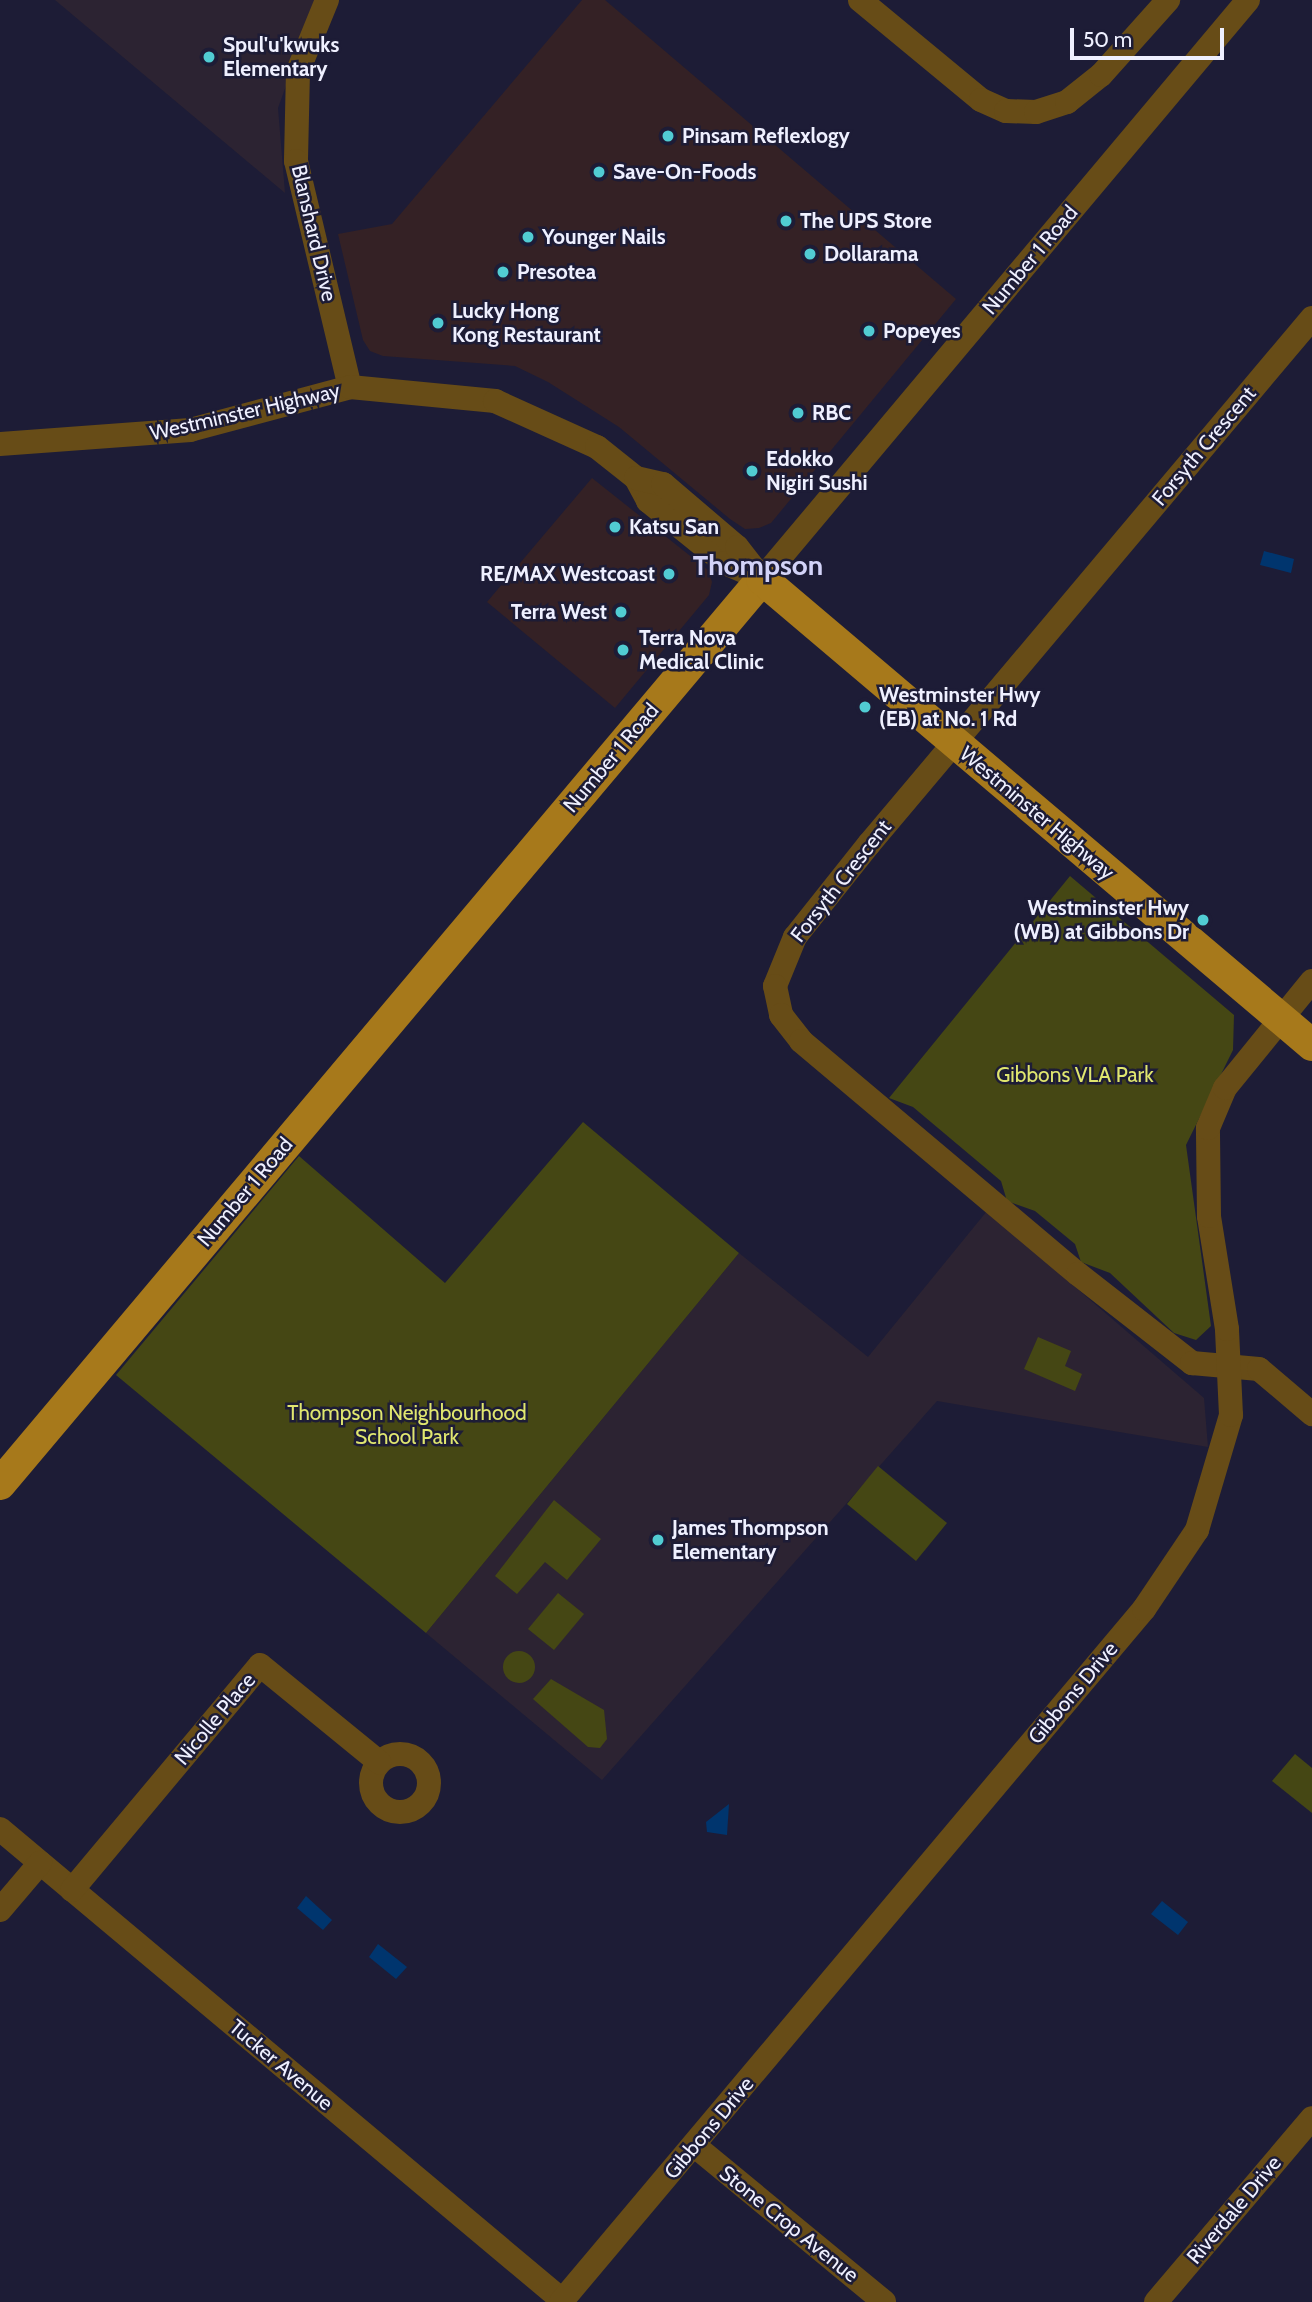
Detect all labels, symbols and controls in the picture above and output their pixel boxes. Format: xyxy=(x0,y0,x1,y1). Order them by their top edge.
scale bar xyxy=(1074,14,1228,58)
text: 50 m xyxy=(1083,27,1132,52)
place label: Spul'u'kwuks Elementary xyxy=(223,32,339,82)
marker: Spul'u'kwuks Elementary xyxy=(201,49,217,65)
place label: Pinsam Reflexlogy xyxy=(682,123,850,149)
marker: Pinsam Reflexlogy xyxy=(660,128,676,144)
place label: Save-On-Foods xyxy=(613,159,756,185)
street label: Blanshard Drive xyxy=(286,162,342,304)
marker: Save-On-Foods xyxy=(591,164,607,180)
street label: Number 1 Road xyxy=(977,200,1083,320)
place label: The UPS Store xyxy=(800,208,932,234)
marker: The UPS Store xyxy=(778,213,794,229)
place label: Younger Nails xyxy=(542,224,666,250)
marker: Younger Nails xyxy=(520,229,536,245)
place label: Dollarama xyxy=(824,241,918,267)
marker: Dollarama xyxy=(802,246,818,262)
place label: Presotea xyxy=(517,259,596,285)
marker: Presotea xyxy=(495,264,511,280)
place label: Lucky Hong Kong Restaurant xyxy=(452,298,601,348)
marker: Lucky Hong Kong Restaurant xyxy=(430,315,446,331)
place label: Popeyes xyxy=(883,318,961,344)
marker: Popeyes xyxy=(861,323,877,339)
street label: Westminster Highway xyxy=(148,378,342,446)
street label: Forsyth Crescent xyxy=(1147,381,1261,511)
place label: RBC xyxy=(812,400,851,426)
marker: RBC xyxy=(790,405,806,421)
place label: Edokko Nigiri Sushi xyxy=(766,446,868,496)
marker: Edokko Nigiri Sushi xyxy=(744,463,760,479)
place label: Katsu San xyxy=(629,514,719,540)
marker: Katsu San xyxy=(607,519,623,535)
district label: Thompson xyxy=(693,548,823,582)
place label: RE/MAX Westcoast xyxy=(480,561,655,587)
marker: RE/MAX Westcoast xyxy=(661,566,677,582)
place label: Terra West xyxy=(511,599,607,625)
marker: Terra West xyxy=(613,604,629,620)
place label: Terra Nova Medical Clinic xyxy=(639,625,764,675)
marker: Terra Nova Medical Clinic xyxy=(613,640,633,660)
place label: Westminster Hwy (EB) at No. 1 Rd xyxy=(879,682,1040,732)
street label: Number 1 Road xyxy=(558,698,664,818)
marker: Westminster Hwy (EB) at No. 1 Rd xyxy=(857,699,873,715)
street label: Westminster Highway xyxy=(955,741,1119,885)
street label: Forsyth Crescent xyxy=(785,815,897,947)
place label: Westminster Hwy (WB) at Gibbons Dr xyxy=(1013,895,1189,945)
marker: Westminster Hwy (WB) at Gibbons Dr xyxy=(1195,912,1211,928)
park label: Gibbons VLA Park xyxy=(996,1062,1154,1088)
street label: Number 1 Road xyxy=(192,1132,298,1252)
park label: Thompson Neighbourhood School Park xyxy=(287,1400,527,1450)
place label: James Thompson Elementary xyxy=(672,1515,829,1565)
marker: James Thompson Elementary xyxy=(650,1532,666,1548)
street label: Gibbons Drive xyxy=(1023,1637,1123,1749)
street label: Nicolle Place xyxy=(169,1668,261,1770)
street label: Tucker Avenue xyxy=(224,2014,338,2116)
street label: Gibbons Drive xyxy=(659,2072,759,2184)
street label: Riverdale Drive xyxy=(1181,2151,1287,2269)
street label: Stone Crop Avenue xyxy=(714,2160,864,2288)

